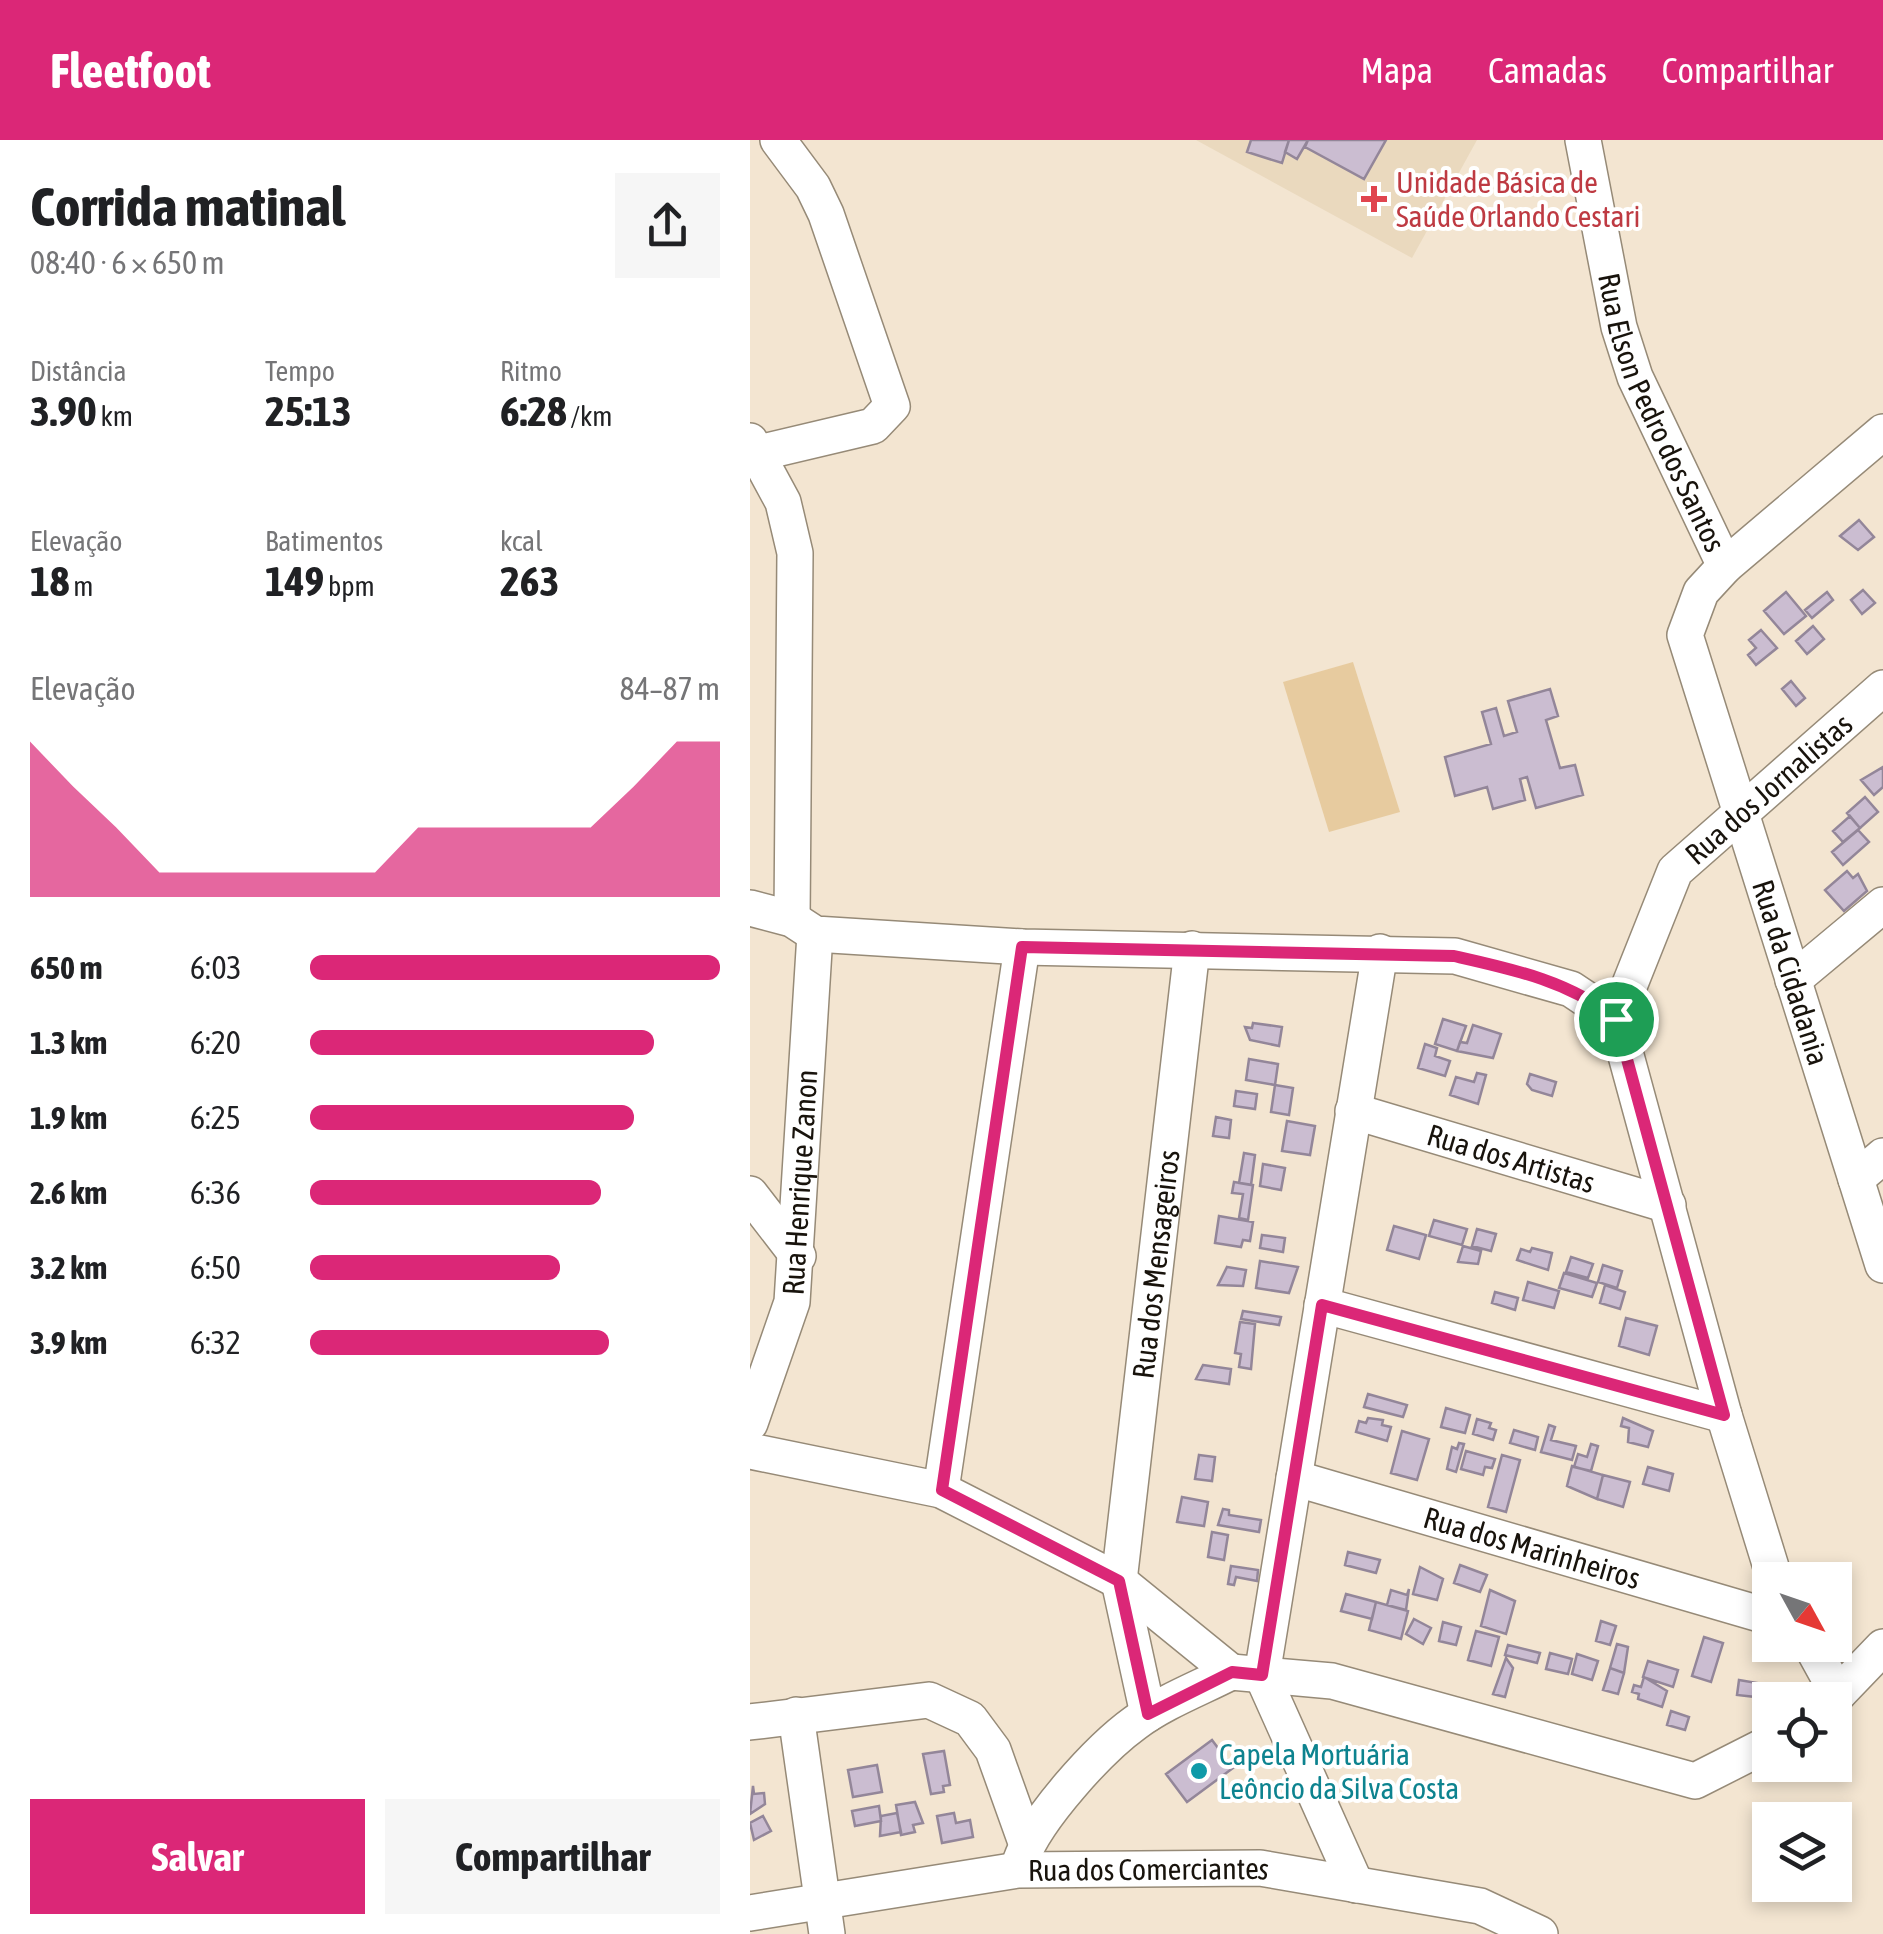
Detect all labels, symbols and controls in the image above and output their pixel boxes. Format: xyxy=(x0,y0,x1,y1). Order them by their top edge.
text: Fleetfoot xyxy=(50,43,211,98)
text: Mapa xyxy=(1360,50,1433,90)
text: Camadas xyxy=(1488,50,1607,90)
text: Compartilhar xyxy=(1662,50,1833,90)
place label: Unidade Básica de Saúde Orlando Cestari xyxy=(1396,165,1640,233)
button: share xyxy=(615,173,720,278)
text: Corrida matinal xyxy=(30,175,345,238)
marker: Unidade Básica de Saúde Orlando Cestari xyxy=(1361,186,1387,212)
text: 08:40 · 6 × 650 m xyxy=(30,244,224,281)
street label: Rua Elson Pedro dos Santos xyxy=(1592,270,1733,557)
text: Distância xyxy=(30,355,127,387)
text: Tempo xyxy=(265,355,335,387)
text: Ritmo xyxy=(500,355,562,387)
text: 3.90 xyxy=(30,387,97,435)
text: 25:13 xyxy=(265,387,351,435)
text: 6:28 xyxy=(500,387,567,435)
text: km xyxy=(97,400,133,432)
text: /km xyxy=(567,400,612,432)
text: Elevação xyxy=(30,525,122,557)
text: Batimentos xyxy=(265,525,383,557)
text: kcal xyxy=(500,525,543,557)
text: 18 xyxy=(30,557,69,605)
text: 149 xyxy=(265,557,324,605)
text: 263 xyxy=(500,557,559,605)
text: m xyxy=(69,570,93,602)
text: bpm xyxy=(324,570,375,602)
text: Elevação xyxy=(30,670,136,707)
text: 84–87 m xyxy=(620,670,720,707)
street label: Rua dos Jornalistas xyxy=(1678,706,1859,871)
street label: Rua da Cidadania xyxy=(1746,876,1836,1069)
text: 650 m xyxy=(30,949,103,986)
text: 6:03 xyxy=(190,949,241,986)
pin xyxy=(1574,977,1659,1062)
icon: arrive xyxy=(1589,992,1644,1047)
text: 1.3 km xyxy=(30,1024,107,1061)
text: 6:20 xyxy=(190,1024,241,1061)
street label: Rua Henrique Zanon xyxy=(775,1068,824,1296)
text: 1.9 km xyxy=(30,1099,107,1136)
text: 6:25 xyxy=(190,1099,241,1136)
street label: Rua dos Artistas xyxy=(1423,1117,1599,1199)
street label: Rua dos Mensageiros xyxy=(1126,1148,1186,1380)
text: 2.6 km xyxy=(30,1174,107,1211)
text: 6:36 xyxy=(190,1174,241,1211)
text: 3.2 km xyxy=(30,1249,107,1286)
text: 6:50 xyxy=(190,1249,241,1286)
text: 3.9 km xyxy=(30,1324,107,1361)
text: 6:32 xyxy=(190,1324,241,1361)
street label: Rua dos Marinheiros xyxy=(1420,1500,1644,1595)
north arrow xyxy=(1752,1562,1852,1662)
map controls xyxy=(1752,1562,1852,1902)
button: locate xyxy=(1752,1682,1852,1782)
place label: Capela Mortuária Leôncio da Silva Costa xyxy=(1219,1737,1459,1805)
marker: Capela Mortuária Leôncio da Silva Costa xyxy=(1188,1760,1210,1782)
button: Salvar xyxy=(30,1799,365,1914)
button: Compartilhar xyxy=(385,1799,720,1914)
button: layers xyxy=(1752,1802,1852,1902)
street label: Rua dos Comerciantes xyxy=(1028,1851,1272,1887)

